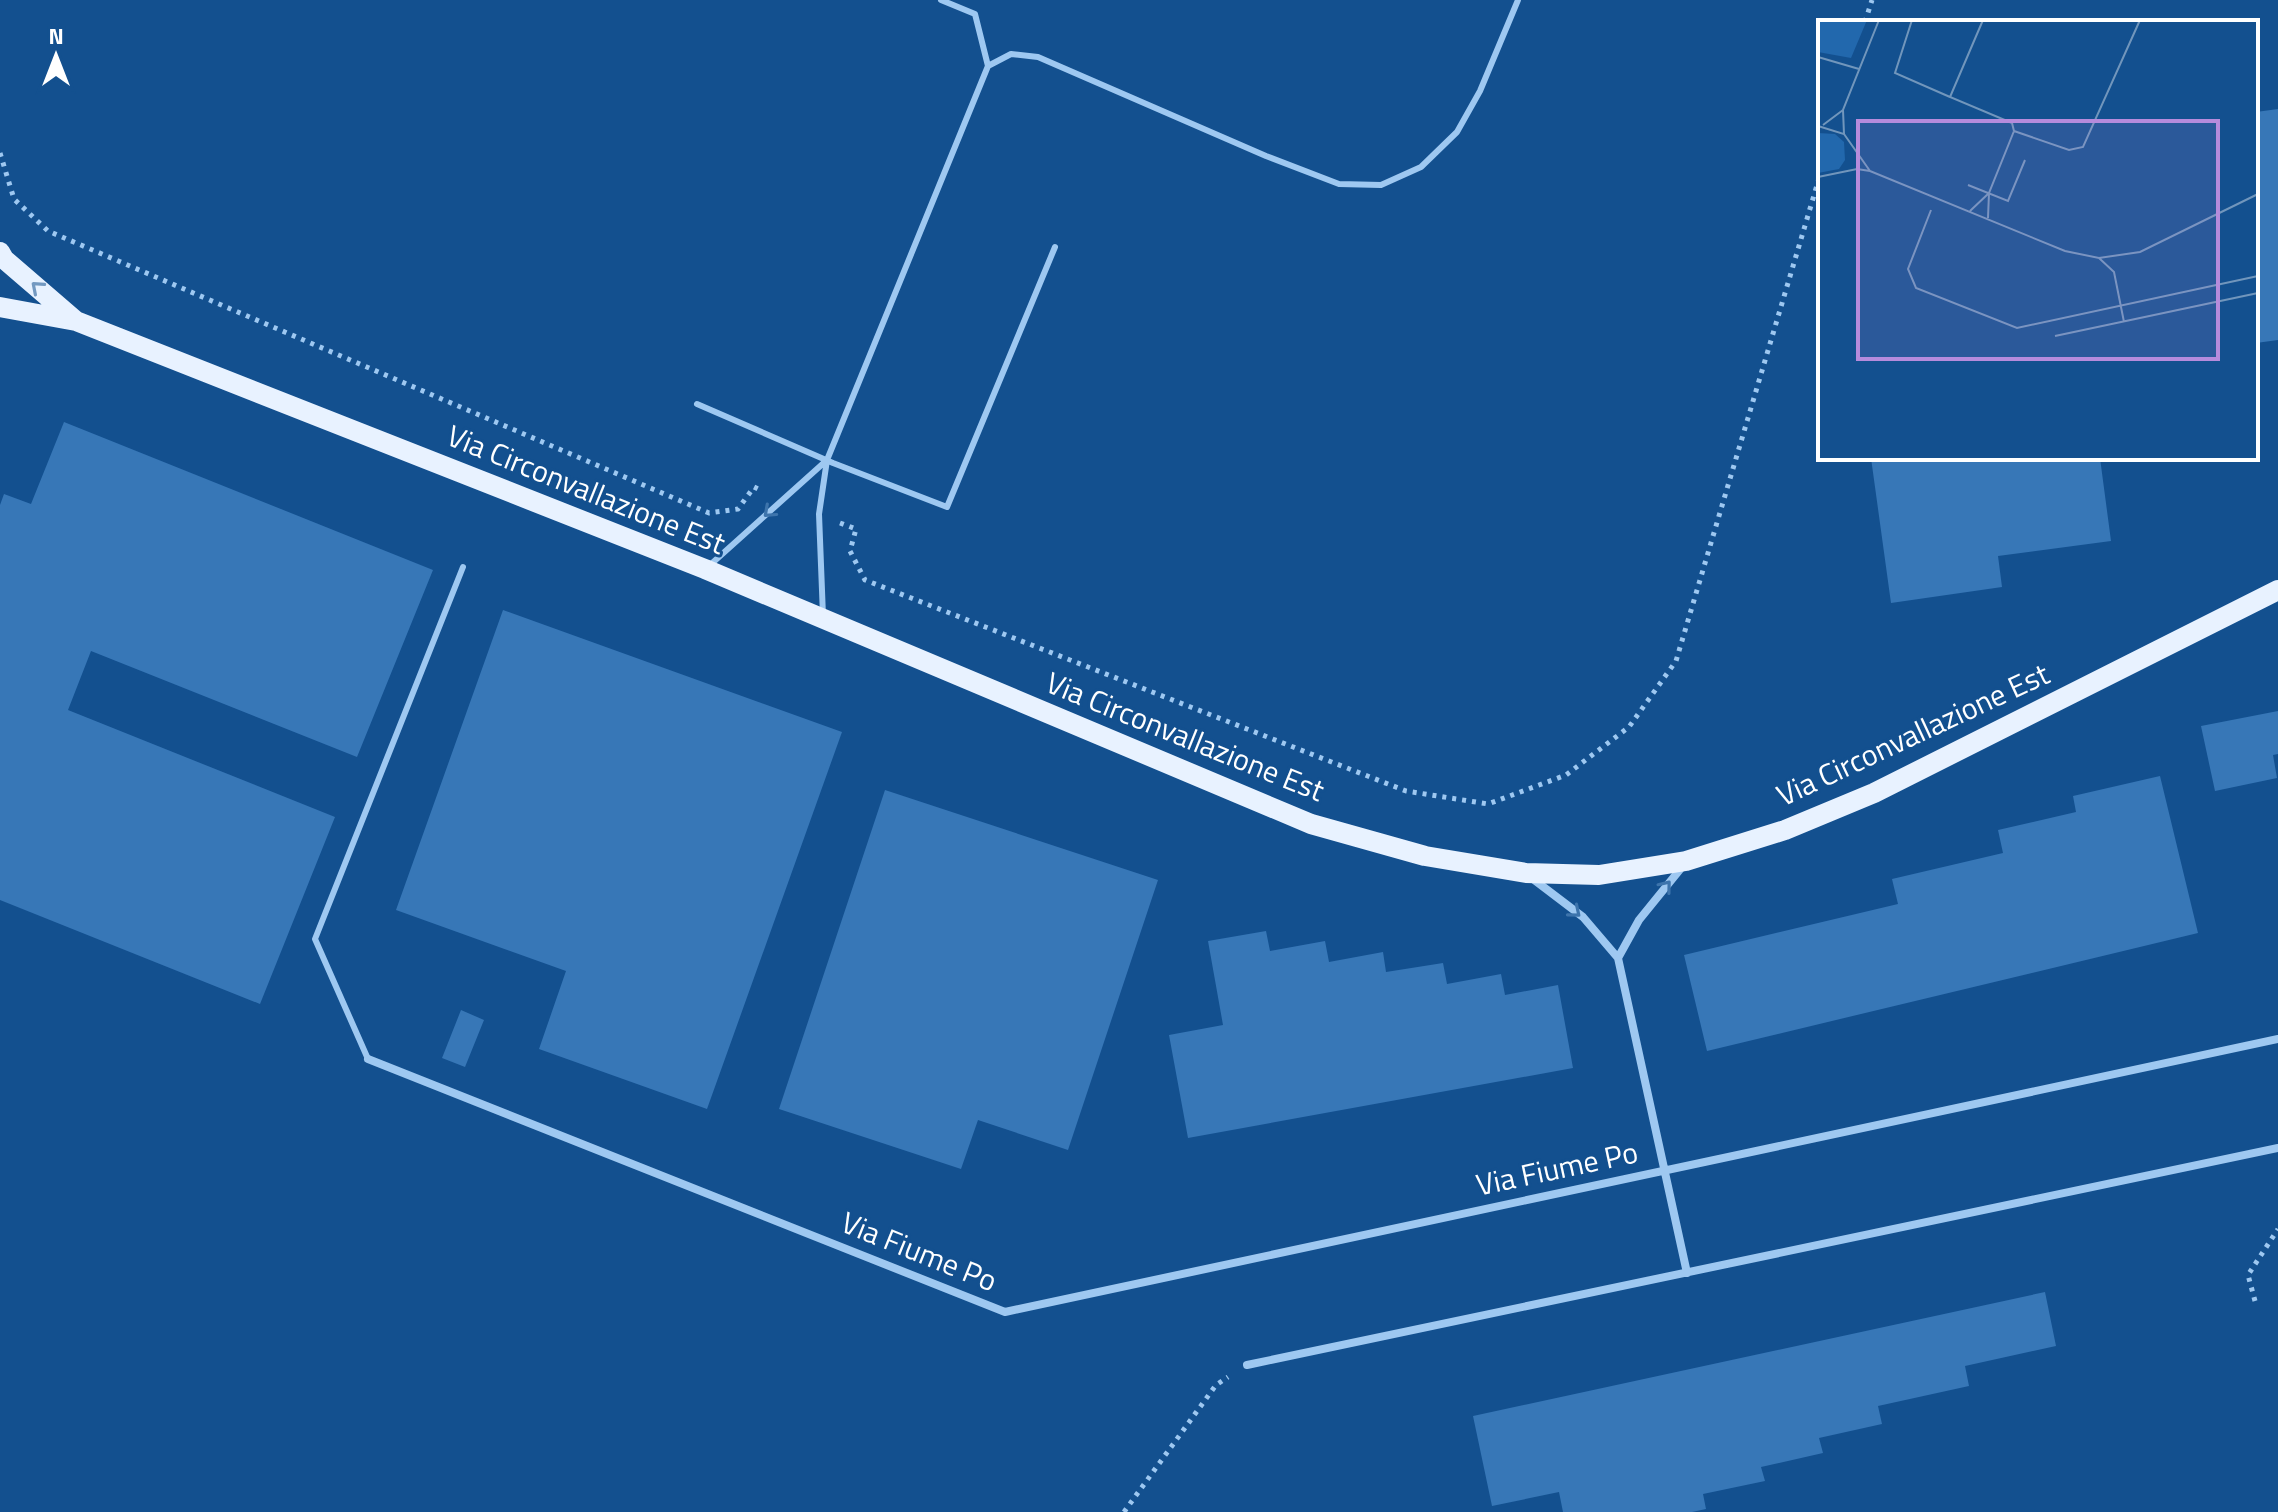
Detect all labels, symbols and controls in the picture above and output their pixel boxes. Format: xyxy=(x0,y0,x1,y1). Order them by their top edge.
north arrow xyxy=(16,16,96,96)
text: N xyxy=(48,19,64,53)
inset map xyxy=(1818,20,2258,460)
one-way arrow xyxy=(32,283,46,297)
street label: Via Circonvallazione Est xyxy=(440,412,733,566)
one-way arrow xyxy=(763,503,778,517)
street label: Via Circonvallazione Est xyxy=(1769,650,2057,818)
street label: Via Circonvallazione Est xyxy=(1039,659,1332,813)
one-way arrow xyxy=(1657,880,1671,895)
one-way arrow xyxy=(1566,902,1581,917)
street label: Via Fiume Po xyxy=(1472,1128,1642,1208)
street label: Via Fiume Po xyxy=(835,1199,1004,1303)

